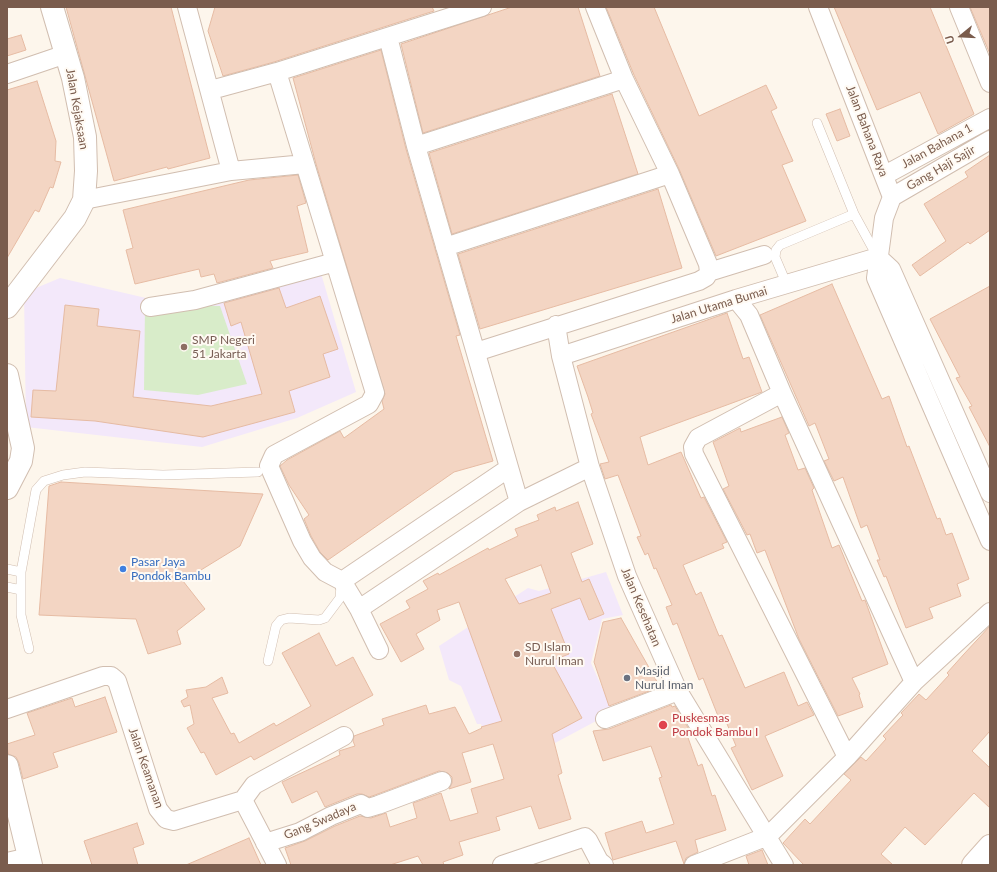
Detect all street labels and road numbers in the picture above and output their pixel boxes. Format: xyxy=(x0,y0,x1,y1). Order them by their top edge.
street label: Jalan Kejaksaan xyxy=(63,67,91,151)
street label: Jalan Bahana Raya xyxy=(843,83,891,179)
street label: Jalan Bahana 1 xyxy=(899,121,975,171)
street label: Gang Haji Sajir xyxy=(904,143,978,193)
street label: Jalan Utama Bumai xyxy=(669,283,769,327)
street label: Jalan Kesehatan xyxy=(618,565,664,649)
street label: Jalan Keamanan xyxy=(125,726,167,810)
street label: Gang Swadaya xyxy=(282,799,358,843)

